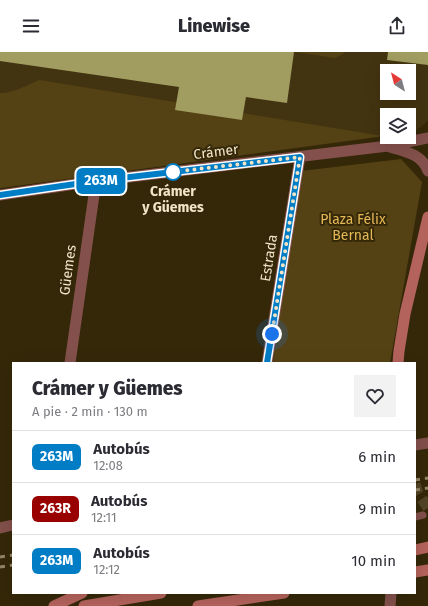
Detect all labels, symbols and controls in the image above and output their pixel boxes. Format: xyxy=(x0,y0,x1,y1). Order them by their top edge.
icon: menu xyxy=(20,15,42,37)
text: Linewise xyxy=(178,15,250,37)
icon: share xyxy=(386,15,408,37)
north arrow xyxy=(380,64,416,100)
map controls xyxy=(380,64,416,144)
button: layers xyxy=(380,108,416,144)
street label: Crámer xyxy=(193,141,240,163)
marker: Crámer y Güemes xyxy=(164,163,182,181)
line badge: 263M xyxy=(73,168,129,194)
text: 263M xyxy=(84,172,118,189)
place label: Crámer y Güemes xyxy=(141,183,204,216)
park label: Plaza Félix Bernal xyxy=(320,211,386,244)
street label: Estrada xyxy=(257,233,281,283)
street label: Güemes xyxy=(56,243,80,296)
your location xyxy=(262,324,282,344)
button: heart xyxy=(354,375,396,417)
text: Crámer y Güemes xyxy=(32,377,183,400)
text: A pie · 2 min · 130 m xyxy=(32,404,148,419)
text: Autobús xyxy=(93,440,150,458)
text: 263M xyxy=(40,448,73,465)
text: 6 min xyxy=(358,448,396,466)
text: 12:08 xyxy=(93,458,123,473)
text: Autobús xyxy=(91,492,147,510)
text: 263R xyxy=(40,500,71,517)
text: 9 min xyxy=(358,500,396,518)
text: 12:11 xyxy=(91,510,117,525)
text: Autobús xyxy=(93,544,150,562)
text: 263M xyxy=(40,552,73,569)
text: 10 min xyxy=(351,552,396,570)
text: 12:12 xyxy=(93,562,120,577)

